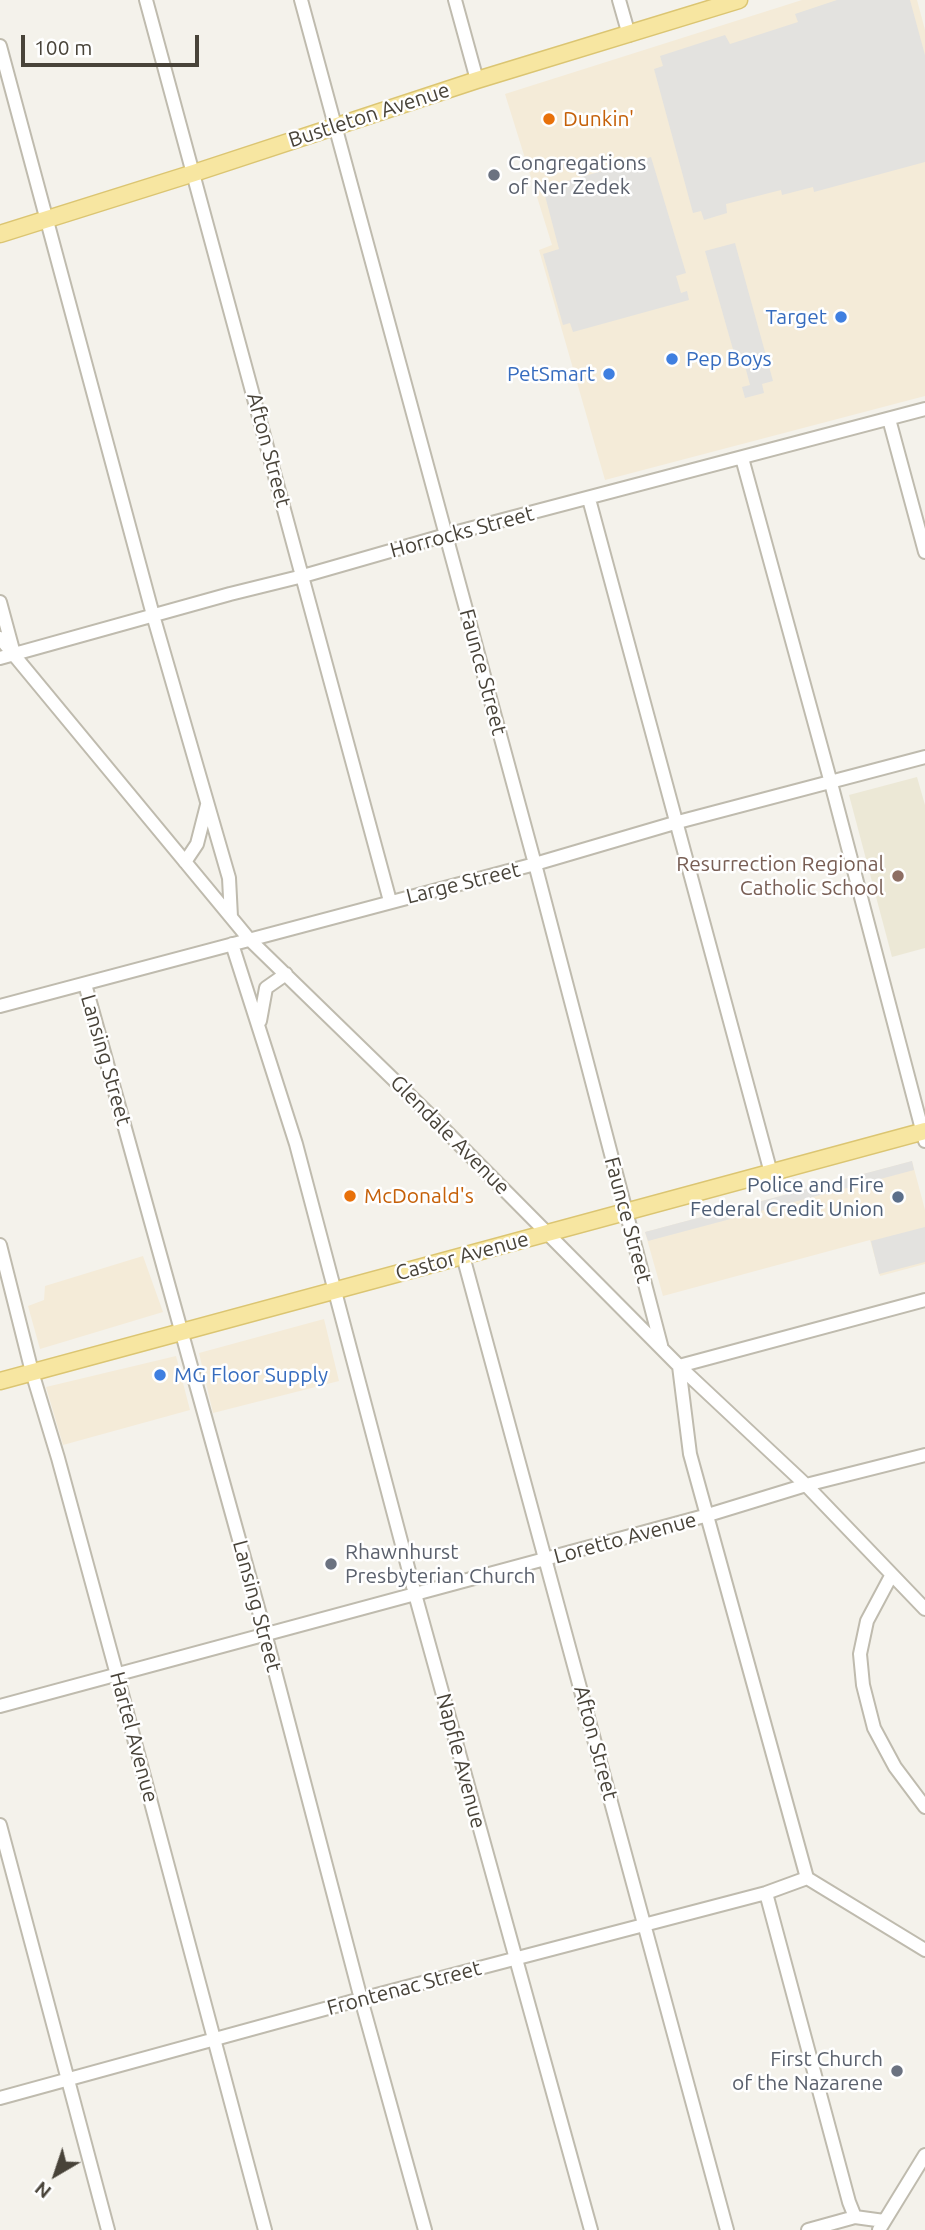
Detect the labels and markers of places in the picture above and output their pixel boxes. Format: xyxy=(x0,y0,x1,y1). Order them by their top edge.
place label: Dunkin' xyxy=(563,106,634,132)
marker: Dunkin' xyxy=(541,111,557,127)
place label: Congregations of Ner Zedek xyxy=(508,150,646,200)
marker: Congregations of Ner Zedek xyxy=(486,167,502,183)
place label: Target xyxy=(765,304,827,330)
marker: Target xyxy=(833,309,849,325)
place label: Pep Boys xyxy=(686,346,772,372)
marker: Pep Boys xyxy=(664,351,680,367)
place label: PetSmart xyxy=(507,361,595,387)
marker: PetSmart xyxy=(601,366,617,382)
place label: Resurrection Regional Catholic School xyxy=(676,851,884,901)
marker: Resurrection Regional Catholic School xyxy=(890,868,906,884)
place label: Police and Fire Federal Credit Union xyxy=(690,1172,884,1222)
place label: McDonald's xyxy=(364,1183,474,1209)
marker: McDonald's xyxy=(342,1188,358,1204)
marker: Police and Fire Federal Credit Union xyxy=(890,1189,906,1205)
place label: MG Floor Supply xyxy=(174,1362,328,1388)
marker: MG Floor Supply xyxy=(152,1367,168,1383)
place label: Rhawnhurst Presbyterian Church xyxy=(345,1539,536,1589)
marker: Rhawnhurst Presbyterian Church xyxy=(323,1556,339,1572)
place label: First Church of the Nazarene xyxy=(732,2046,883,2096)
marker: First Church of the Nazarene xyxy=(889,2063,905,2079)

